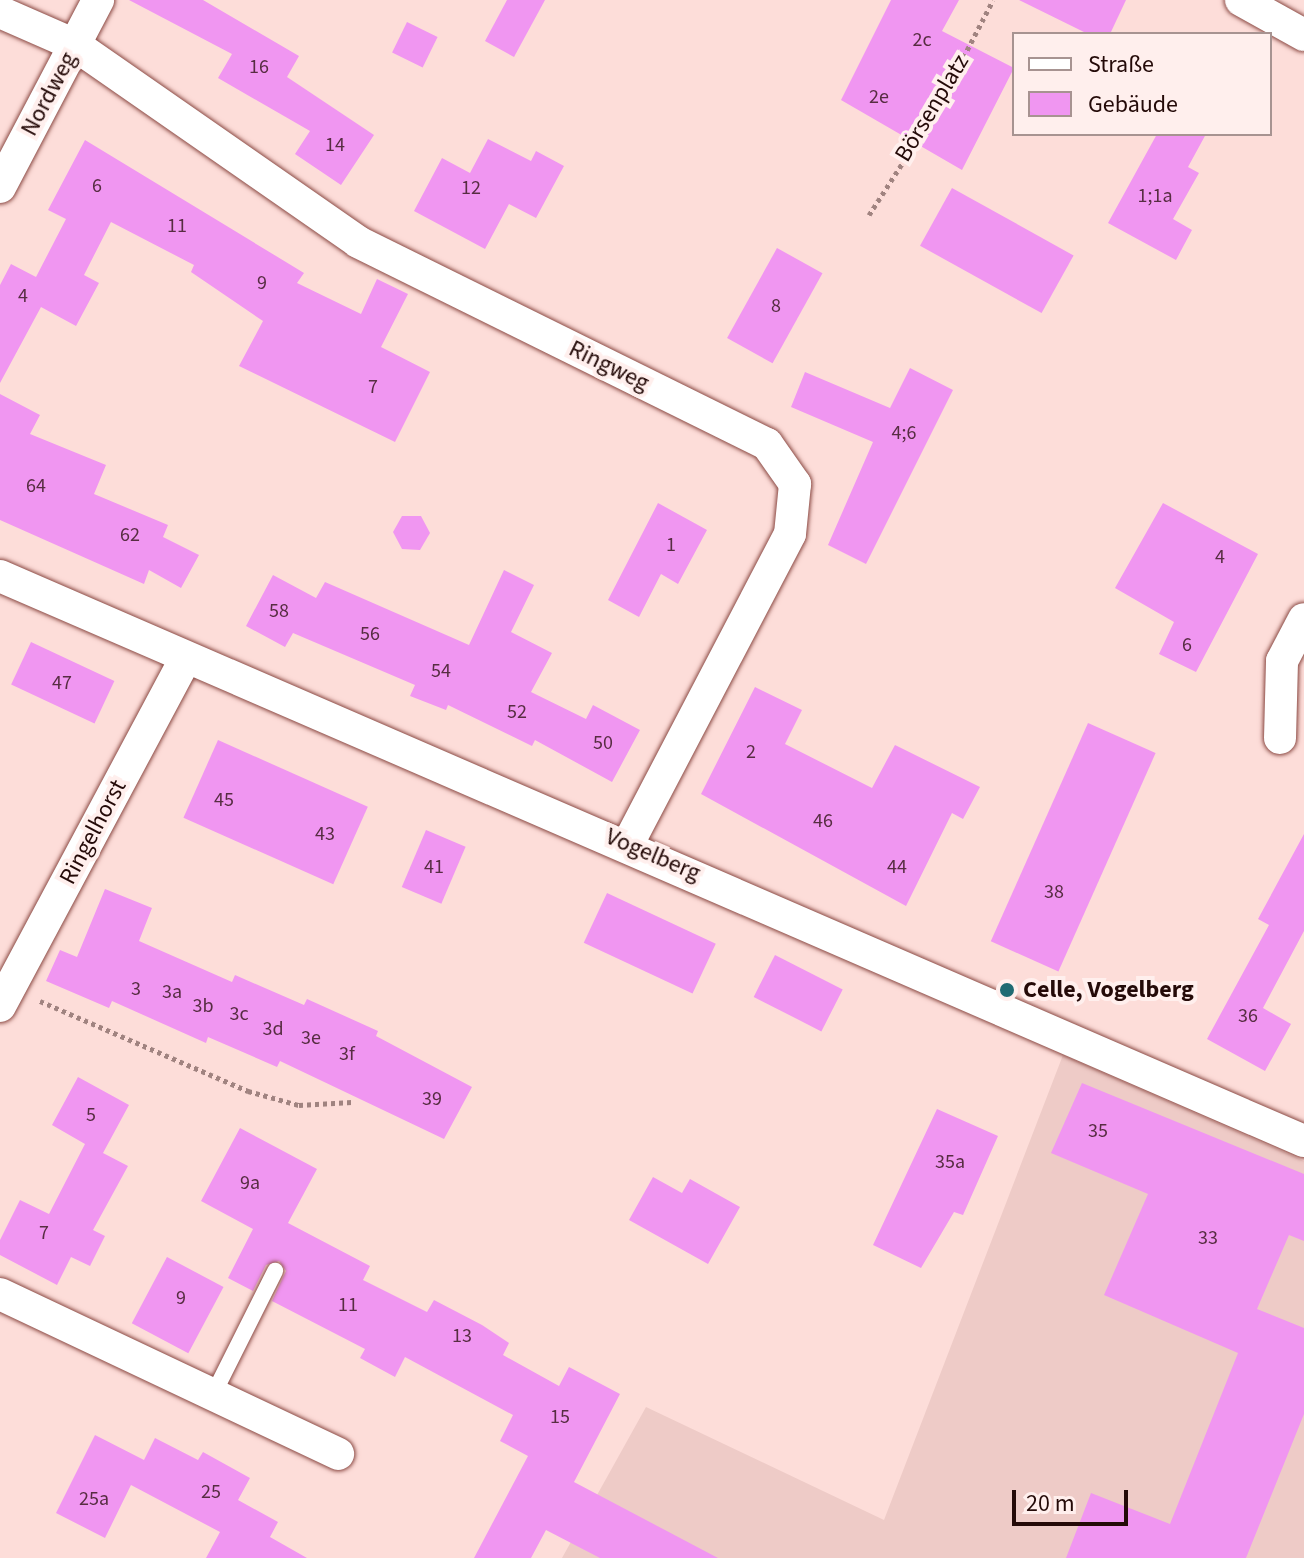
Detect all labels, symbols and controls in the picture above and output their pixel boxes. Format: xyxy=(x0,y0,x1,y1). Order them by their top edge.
house number: 2c xyxy=(912,28,932,52)
legend xyxy=(1012,32,1272,136)
street label: Nordweg xyxy=(15,47,83,141)
text: Straße xyxy=(1088,47,1154,82)
street label: Börsenplatz xyxy=(889,49,975,167)
house number: 16 xyxy=(249,55,269,79)
house number: 2e xyxy=(869,85,889,109)
text: Gebäude xyxy=(1088,87,1178,122)
house number: 14 xyxy=(325,133,345,157)
house number: 6 xyxy=(92,174,102,198)
house number: 12 xyxy=(461,176,481,200)
house number: 1;1a xyxy=(1138,184,1172,208)
house number: 11 xyxy=(167,214,187,238)
house number: 9 xyxy=(257,271,267,295)
house number: 4 xyxy=(18,284,28,308)
house number: 8 xyxy=(771,294,781,318)
street label: Ringweg xyxy=(564,334,654,398)
house number: 7 xyxy=(368,375,378,399)
house number: 4;6 xyxy=(892,421,916,445)
house number: 64 xyxy=(26,474,46,498)
house number: 62 xyxy=(120,523,140,547)
house number: 1 xyxy=(666,533,676,557)
house number: 4 xyxy=(1215,545,1225,569)
house number: 58 xyxy=(269,599,289,623)
house number: 56 xyxy=(360,622,380,646)
house number: 6 xyxy=(1182,633,1192,657)
house number: 54 xyxy=(431,659,451,683)
house number: 47 xyxy=(52,671,72,695)
house number: 52 xyxy=(507,700,527,724)
house number: 50 xyxy=(593,731,613,755)
house number: 2 xyxy=(746,740,756,764)
street label: Ringelhorst xyxy=(53,775,133,889)
house number: 45 xyxy=(214,788,234,812)
house number: 46 xyxy=(813,809,833,833)
house number: 43 xyxy=(315,822,335,846)
street label: Vogelberg xyxy=(601,822,705,888)
house number: 41 xyxy=(424,855,444,879)
house number: 44 xyxy=(887,855,907,879)
house number: 38 xyxy=(1044,880,1064,904)
place label: Celle, Vogelberg xyxy=(1023,976,1194,1004)
house number: 3 xyxy=(131,977,141,1001)
house number: 3a xyxy=(162,980,182,1004)
marker: Celle, Vogelberg xyxy=(998,981,1016,999)
house number: 3b xyxy=(193,994,213,1018)
house number: 3c xyxy=(229,1002,249,1026)
house number: 36 xyxy=(1238,1004,1258,1028)
house number: 3d xyxy=(262,1017,284,1041)
house number: 3e xyxy=(301,1026,321,1050)
house number: 3f xyxy=(339,1042,355,1066)
house number: 39 xyxy=(422,1087,442,1111)
house number: 5 xyxy=(86,1103,96,1127)
house number: 35 xyxy=(1088,1119,1108,1143)
house number: 35a xyxy=(935,1150,965,1174)
house number: 9a xyxy=(240,1171,260,1195)
house number: 7 xyxy=(39,1221,49,1245)
house number: 33 xyxy=(1198,1226,1218,1250)
house number: 9 xyxy=(176,1286,186,1310)
house number: 11 xyxy=(338,1293,358,1317)
house number: 13 xyxy=(452,1324,472,1348)
house number: 15 xyxy=(550,1405,570,1429)
scale bar xyxy=(1016,1474,1132,1524)
house number: 25 xyxy=(201,1480,221,1504)
text: 20 m xyxy=(1026,1486,1075,1521)
house number: 25a xyxy=(79,1487,109,1511)

